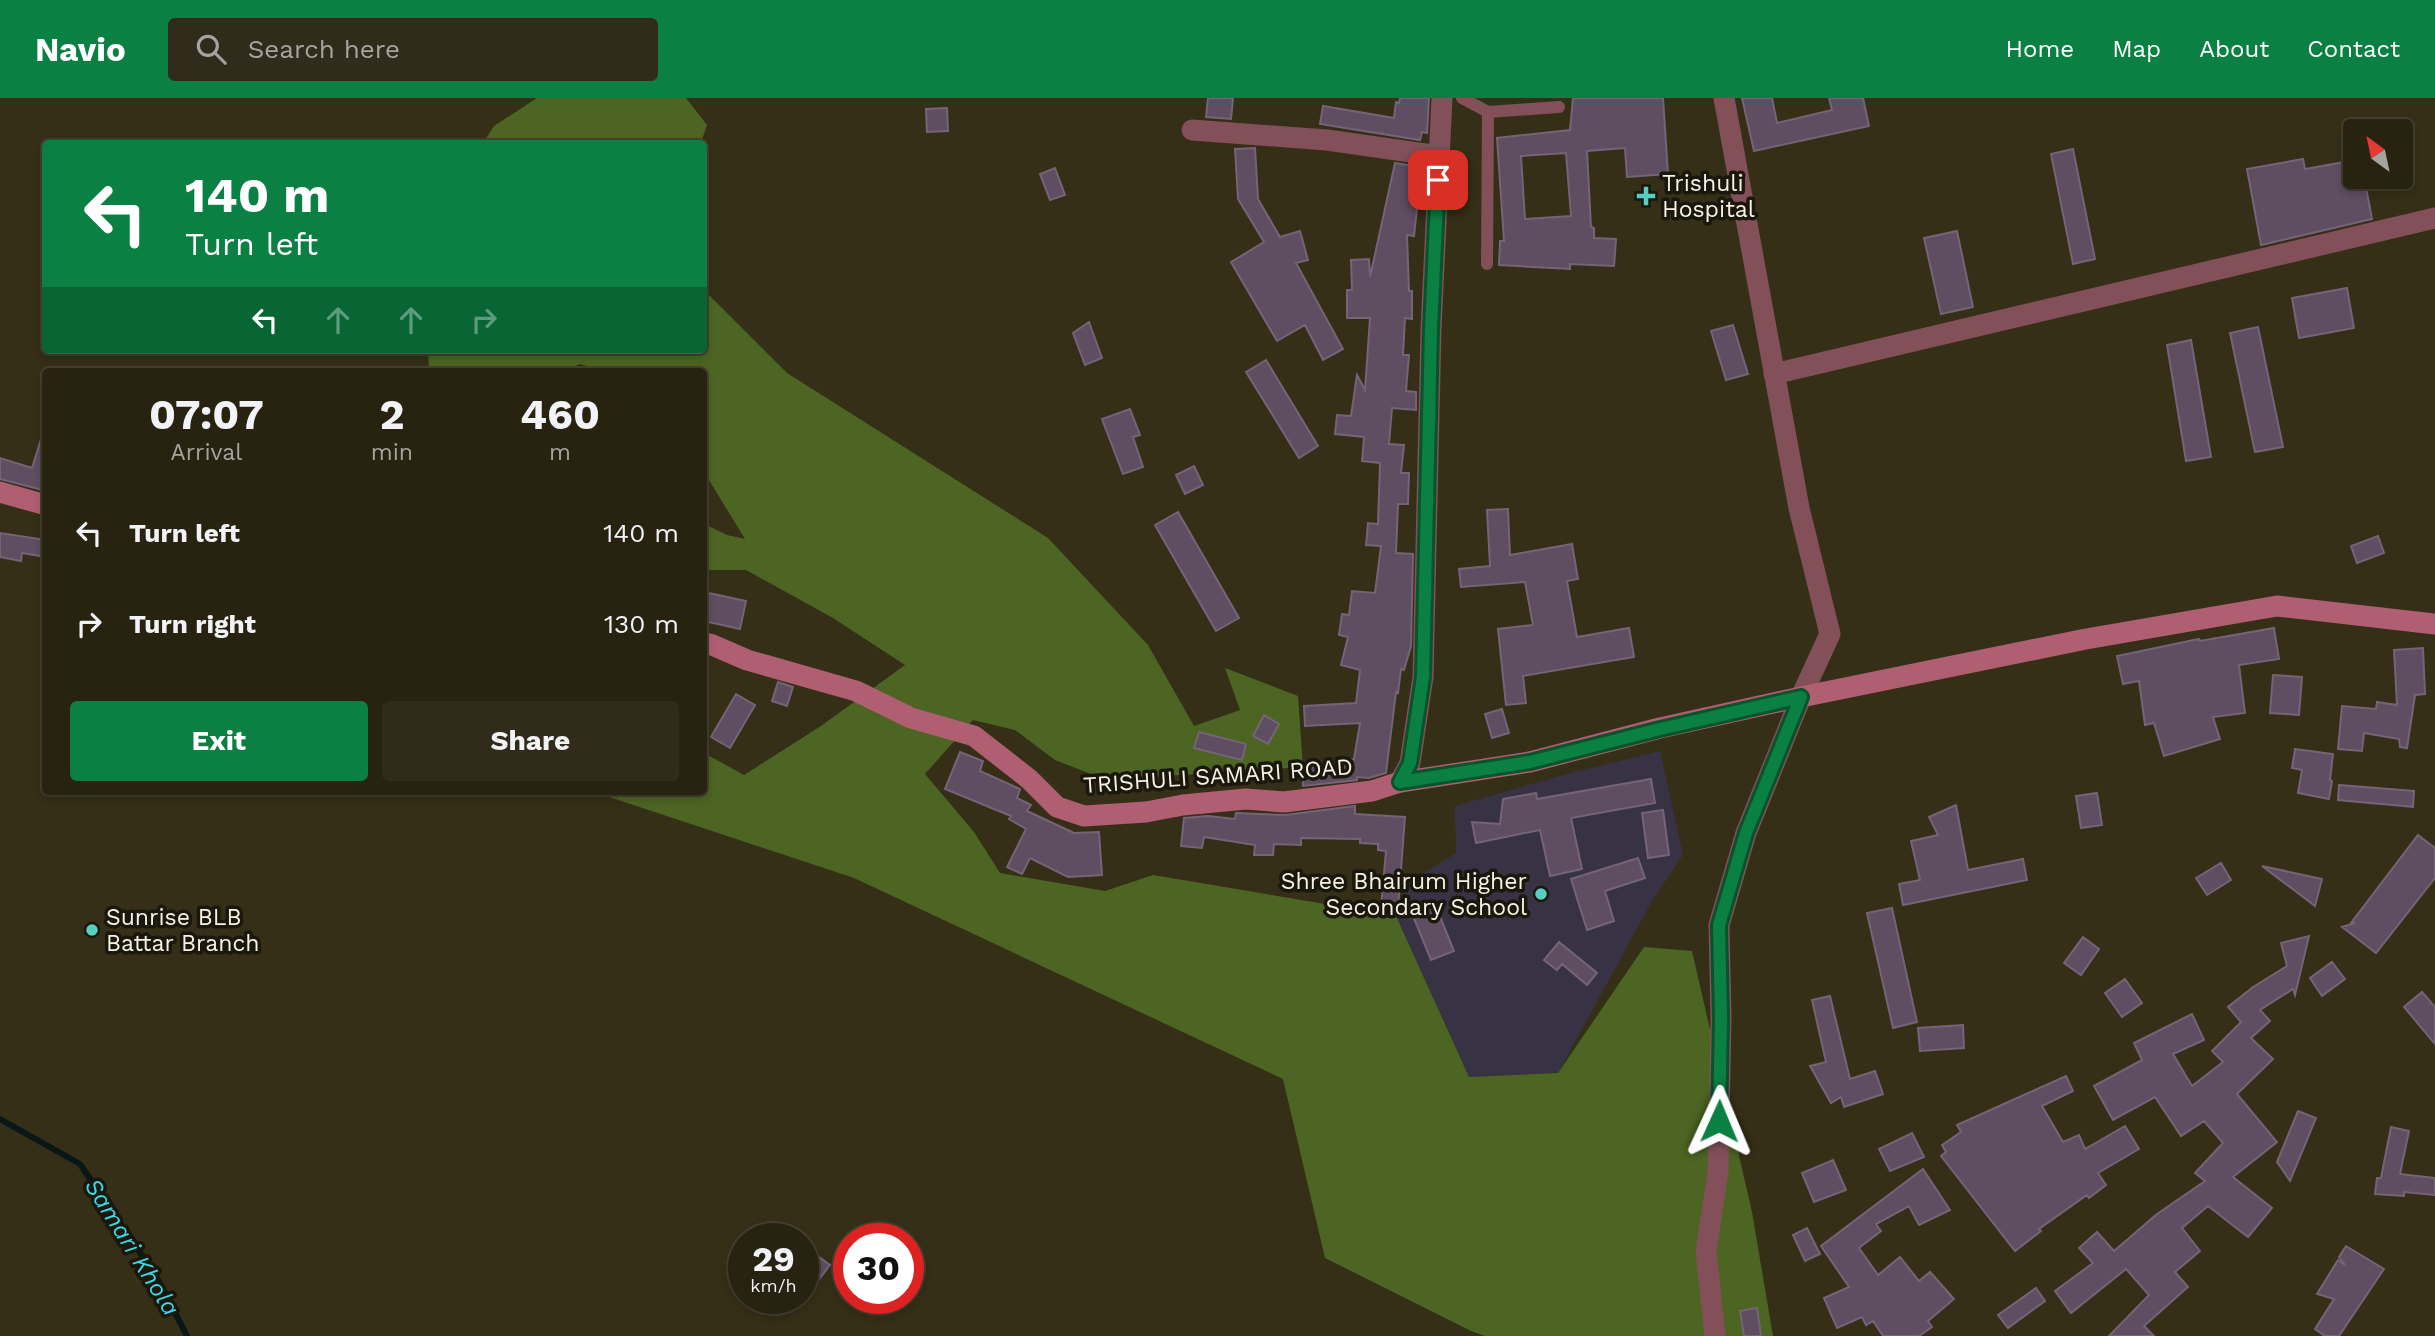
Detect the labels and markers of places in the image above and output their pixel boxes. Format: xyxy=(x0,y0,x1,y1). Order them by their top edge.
pin xyxy=(1408,150,1468,210)
place label: Trishuli Hospital xyxy=(1662,170,1755,223)
marker: Trishuli Hospital xyxy=(1636,186,1656,206)
place label: Shree Bhairum Higher Secondary School xyxy=(1281,868,1527,921)
marker: Shree Bhairum Higher Secondary School xyxy=(1533,886,1549,902)
place label: Sunrise BLB Battar Branch xyxy=(106,904,260,957)
marker: Sunrise BLB Battar Branch xyxy=(84,922,100,938)

